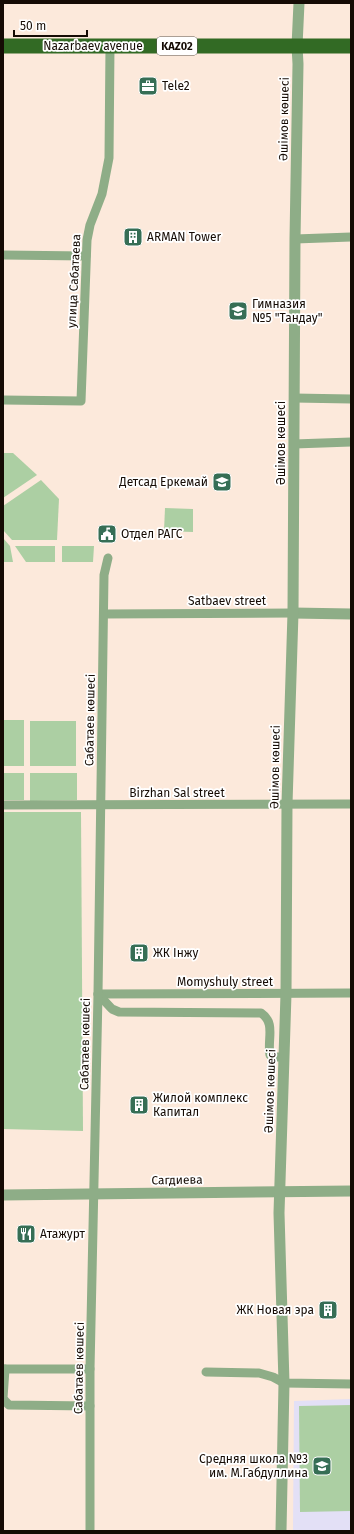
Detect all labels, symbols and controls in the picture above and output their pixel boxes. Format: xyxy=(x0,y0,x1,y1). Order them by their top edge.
scale bar xyxy=(14,12,87,38)
text: 50 m xyxy=(20,19,46,33)
road number: KАZ02 xyxy=(157,37,197,55)
street label: Nazarbaev avenue xyxy=(43,39,143,53)
office icon: Tele2 xyxy=(137,75,159,97)
street label: Әшімов көшесі xyxy=(276,77,292,161)
place label: Tele2 xyxy=(162,79,190,93)
building icon: ARMAN Tower xyxy=(122,226,144,248)
place label: ARMAN Tower xyxy=(147,230,221,244)
street label: улица Сабатаева xyxy=(65,234,83,328)
place label: Гимназия №5 "Тандау" xyxy=(252,297,323,325)
school or university icon: Гимназия №5 "Тандау" xyxy=(227,300,249,322)
street label: Әшімов көшесі xyxy=(274,401,288,485)
school or university icon: Детсад Еркемай xyxy=(211,471,233,493)
place label: Детсад Еркемай xyxy=(118,475,208,489)
public building icon: Отдел РАГС xyxy=(96,523,118,545)
place label: Отдел РАГС xyxy=(121,527,183,541)
street label: Satbaev street xyxy=(188,594,267,608)
street label: Сабатаев көшесі xyxy=(82,674,98,766)
street label: Әшімов көшесі xyxy=(267,725,283,809)
street label: Birzhan Sal street xyxy=(129,786,225,800)
building icon: ЖК Інжу xyxy=(128,942,150,964)
place label: ЖК Інжу xyxy=(153,946,198,960)
street label: Momyshuly street xyxy=(177,975,274,989)
street label: Сабатаев көшесі xyxy=(77,998,93,1090)
street label: Әшімов көшесі xyxy=(262,1049,278,1133)
place label: Жилой комплекс Капитал xyxy=(153,1091,248,1119)
building icon: Жилой комплекс Капитал xyxy=(128,1094,150,1116)
street label: Сагдиева xyxy=(151,1173,203,1187)
restaurant icon: Атажурт xyxy=(15,1223,37,1245)
place label: Атажурт xyxy=(40,1227,86,1241)
building icon: ЖК Новая эра xyxy=(317,1299,339,1321)
place label: ЖК Новая эра xyxy=(236,1303,314,1317)
street label: Сабатаев көшесі xyxy=(71,1322,87,1414)
place label: Средняя школа №3 им. М.Габдуллина xyxy=(199,1452,308,1480)
school or university icon: Средняя школа №3 им. М.Габдуллина xyxy=(311,1455,333,1477)

